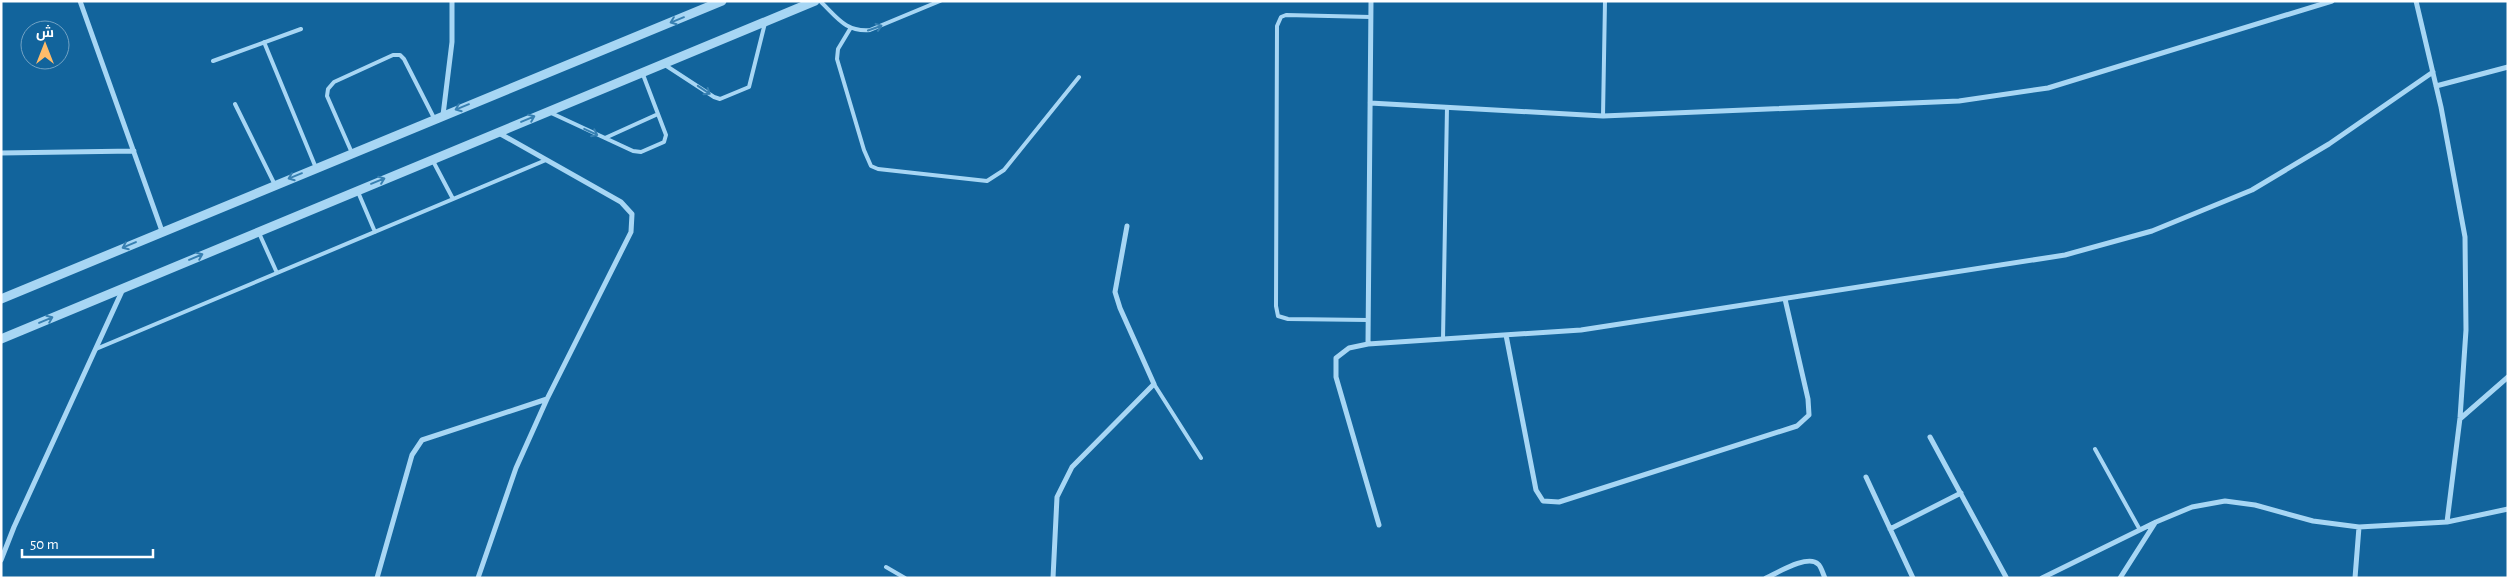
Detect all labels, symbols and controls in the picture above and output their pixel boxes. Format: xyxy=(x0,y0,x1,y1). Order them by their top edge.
one-way arrow xyxy=(670,15,685,25)
north arrow xyxy=(20,20,70,70)
one-way arrow xyxy=(867,23,882,32)
text: ش xyxy=(36,24,54,41)
one-way arrow xyxy=(696,86,710,96)
one-way arrow xyxy=(455,103,470,113)
one-way arrow xyxy=(520,114,535,123)
one-way arrow xyxy=(583,127,598,137)
one-way arrow xyxy=(288,172,304,181)
one-way arrow xyxy=(370,176,385,185)
one-way arrow xyxy=(122,241,137,250)
one-way arrow xyxy=(188,252,203,262)
one-way arrow xyxy=(38,315,53,325)
scale bar xyxy=(22,526,154,558)
text: 50 m xyxy=(30,537,59,552)

